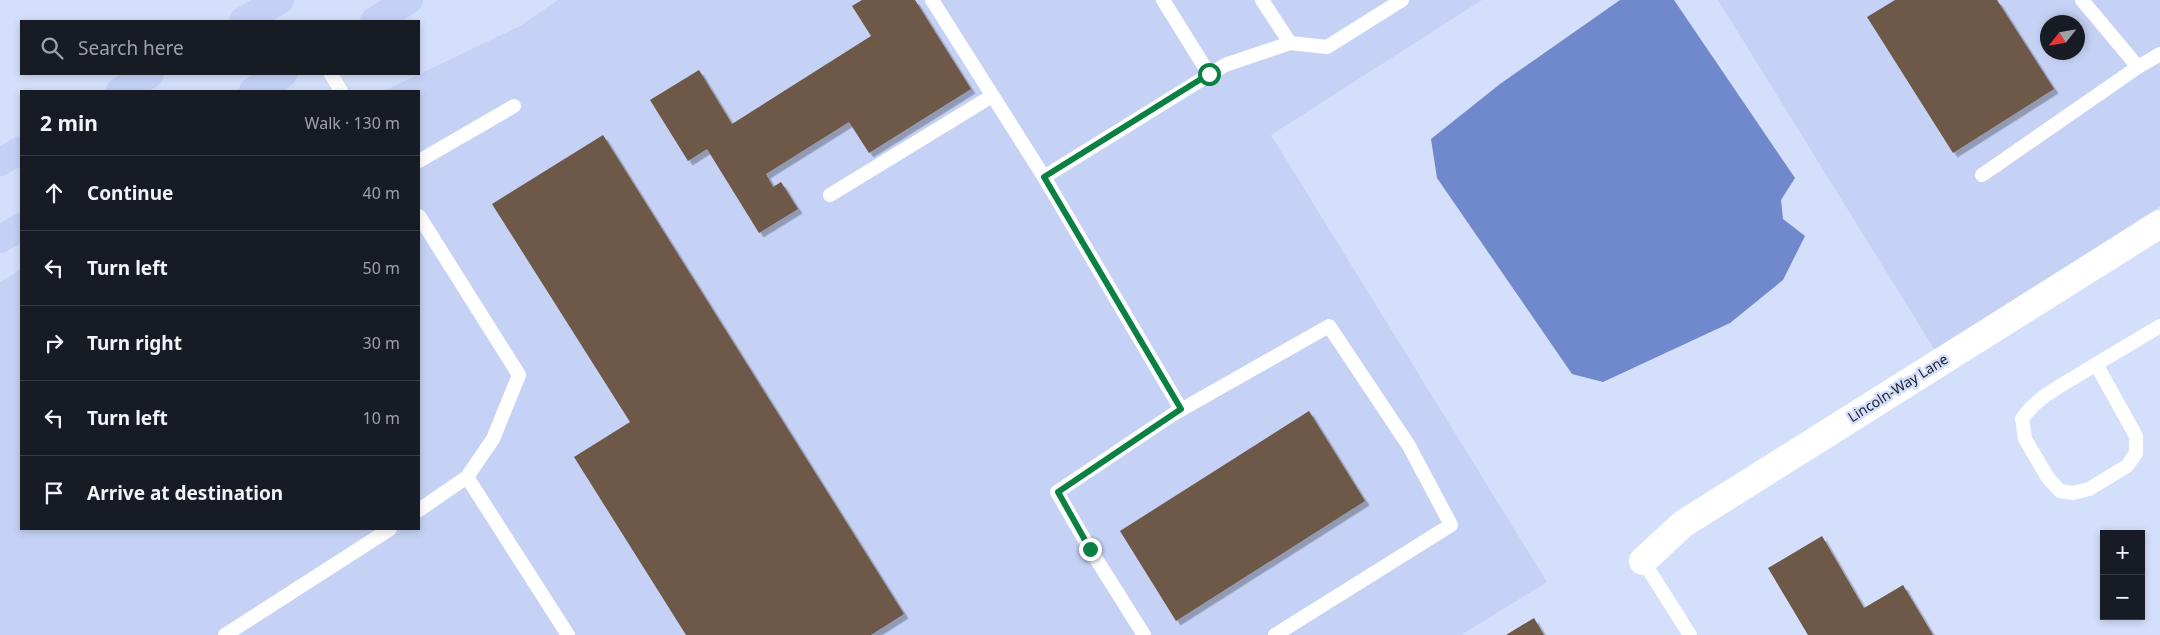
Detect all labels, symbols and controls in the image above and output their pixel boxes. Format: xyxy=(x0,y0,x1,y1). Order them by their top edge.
north arrow xyxy=(2040,15,2085,60)
search box xyxy=(20,20,420,75)
icon: search xyxy=(38,34,66,62)
text: Search here xyxy=(78,35,184,61)
route start xyxy=(1198,63,1221,86)
text: 2 min xyxy=(40,109,98,137)
text: Walk · 130 m xyxy=(305,112,400,134)
icon: ahead xyxy=(40,179,68,207)
text: Continue xyxy=(87,180,173,206)
text: 40 m xyxy=(363,182,400,204)
icon: left xyxy=(40,254,68,282)
text: Turn left xyxy=(87,255,168,281)
text: 50 m xyxy=(363,257,400,279)
icon: right xyxy=(40,329,68,357)
text: Turn right xyxy=(87,330,182,356)
text: 30 m xyxy=(363,332,400,354)
street label: Lincoln-Way Lane xyxy=(1844,349,1951,426)
icon: left xyxy=(40,404,68,432)
text: Turn left xyxy=(87,405,168,431)
text: 10 m xyxy=(363,407,400,429)
icon: arrive xyxy=(40,479,68,507)
text: Arrive at destination xyxy=(87,480,283,506)
map controls xyxy=(2100,530,2145,620)
button: + xyxy=(2100,530,2145,575)
route end xyxy=(1079,538,1102,561)
button: − xyxy=(2100,575,2145,620)

